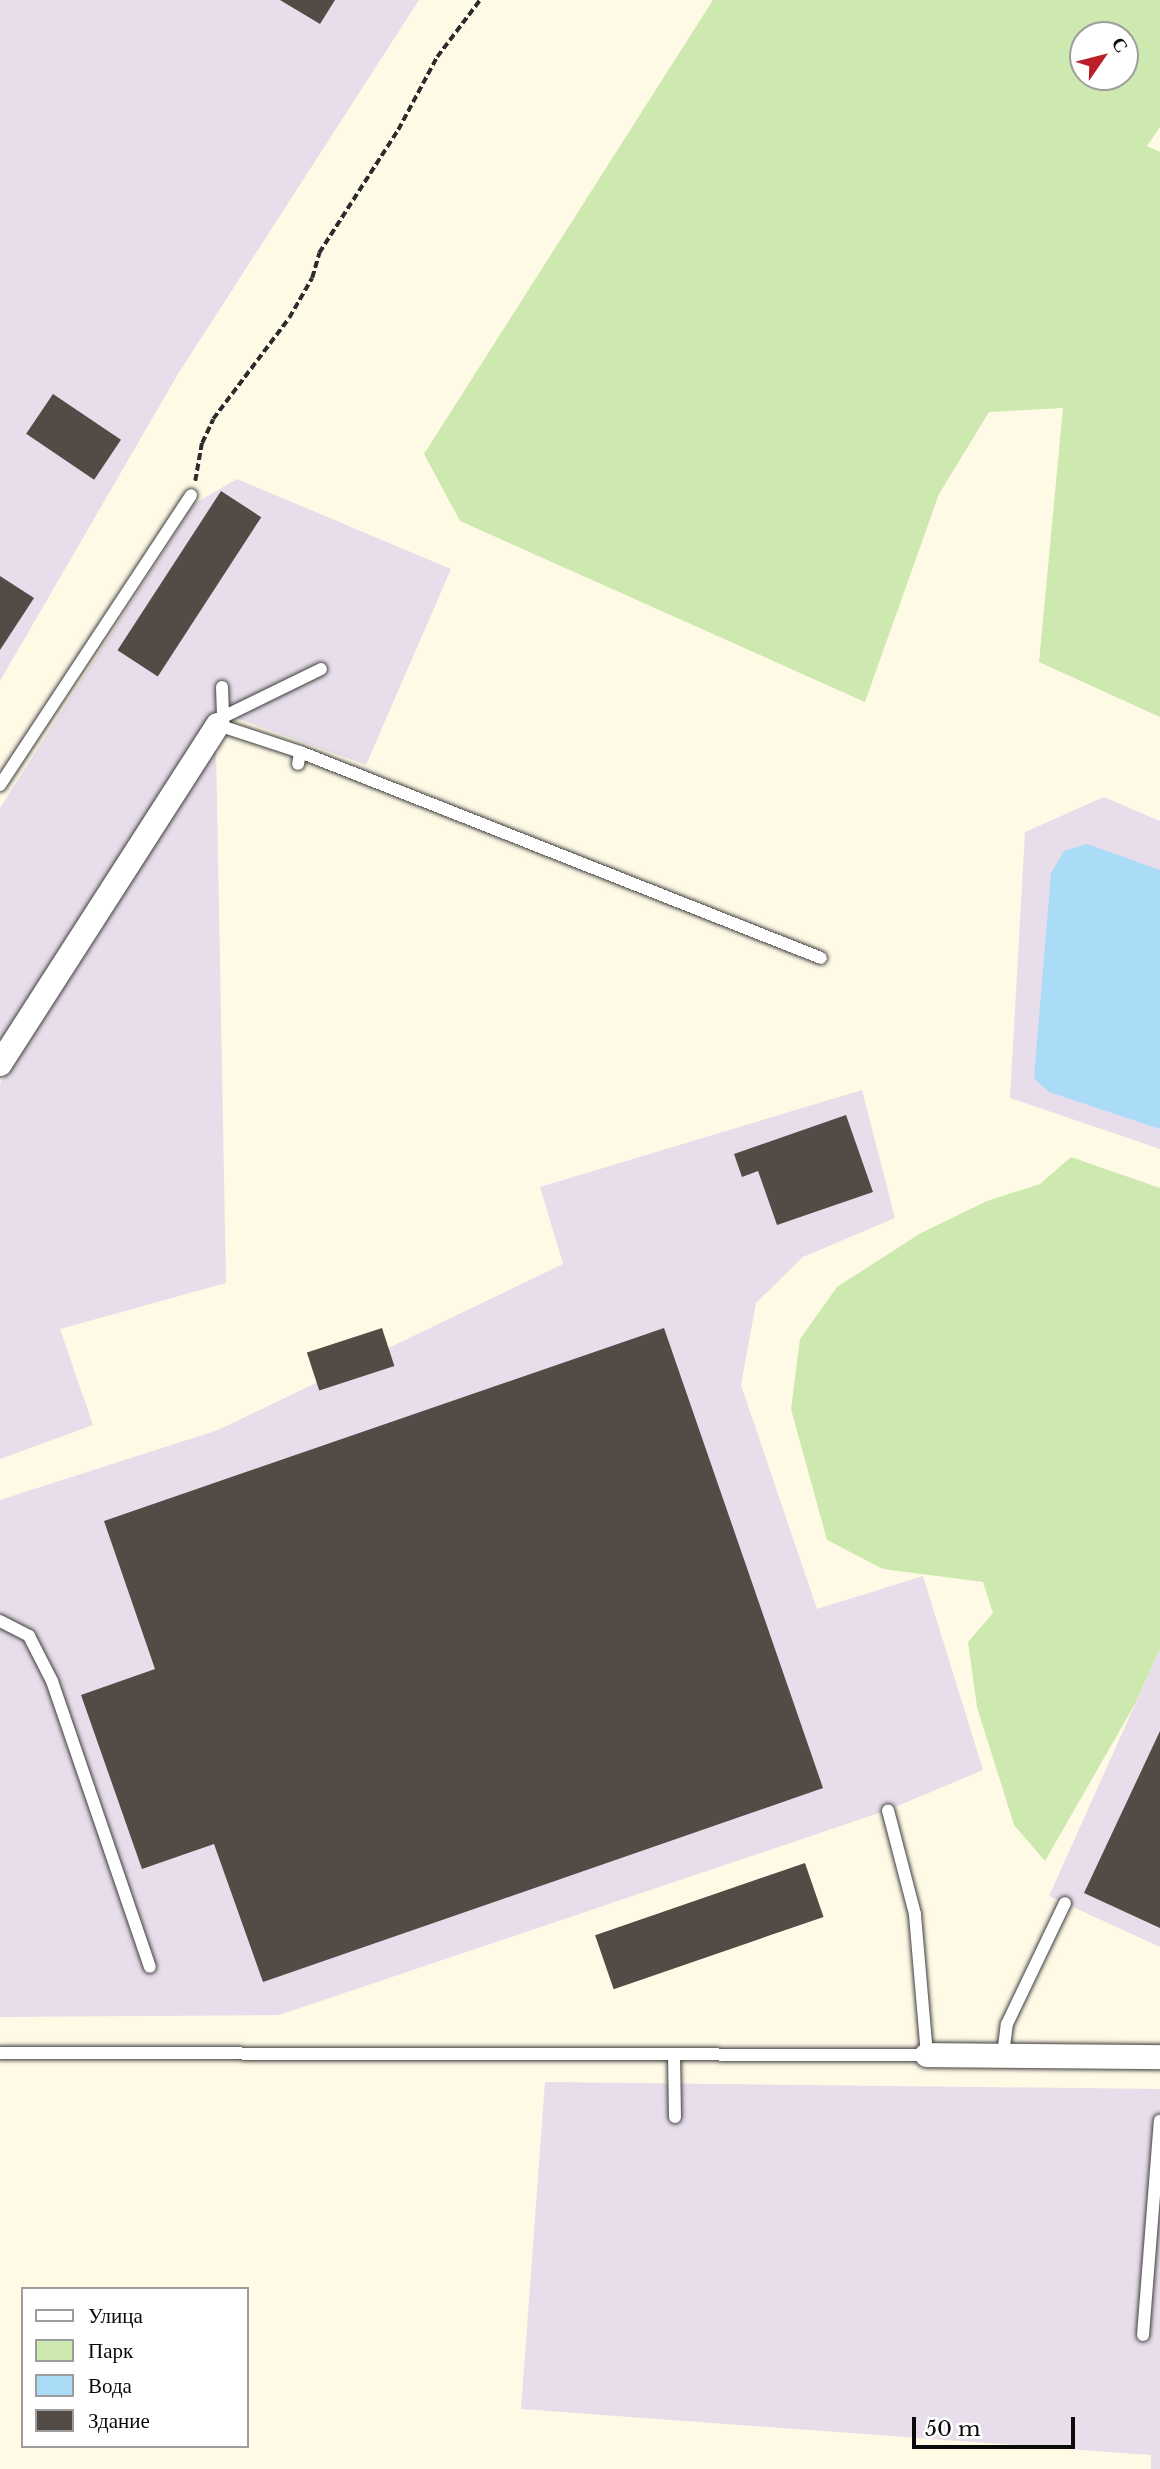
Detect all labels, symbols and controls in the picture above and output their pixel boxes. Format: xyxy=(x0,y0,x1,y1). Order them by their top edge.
north arrow xyxy=(1069,21,1139,91)
text: С xyxy=(1107,33,1133,57)
legend xyxy=(21,2287,248,2448)
text: Улица xyxy=(88,2303,143,2329)
text: Парк xyxy=(88,2338,133,2364)
text: Вода xyxy=(88,2373,132,2399)
scale bar xyxy=(915,2402,1078,2446)
text: Здание xyxy=(88,2408,150,2434)
text: 50 m xyxy=(925,2416,980,2442)

